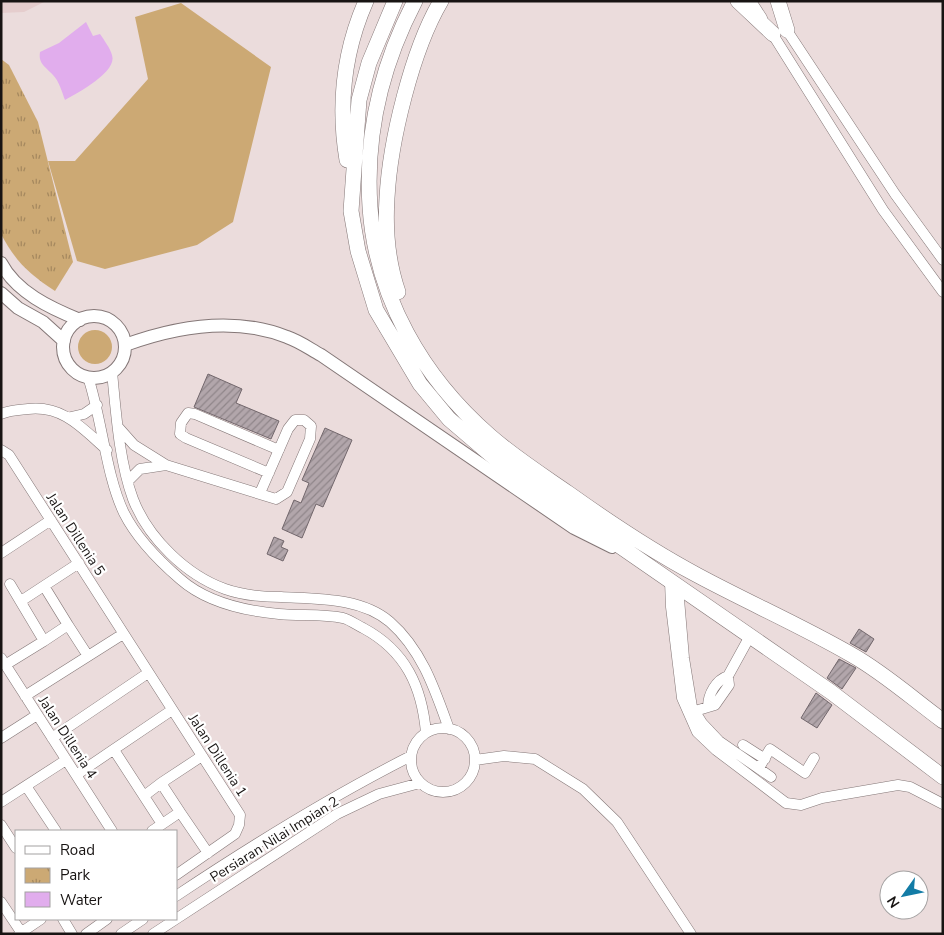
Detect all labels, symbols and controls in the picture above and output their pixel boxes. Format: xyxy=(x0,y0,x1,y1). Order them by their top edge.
street label: Jalan Dillenia 5 xyxy=(41,488,109,579)
street label: Jalan Dillenia 4 xyxy=(33,691,101,782)
street label: Jalan Dillenia 1 xyxy=(183,709,251,800)
street label: Persiaran Nilai Impian 2 xyxy=(206,792,342,887)
legend xyxy=(15,830,178,920)
text: Road xyxy=(60,840,95,860)
text: Park xyxy=(60,865,90,885)
north arrow xyxy=(879,870,929,920)
text: Water xyxy=(60,890,103,910)
text: N xyxy=(883,892,904,911)

